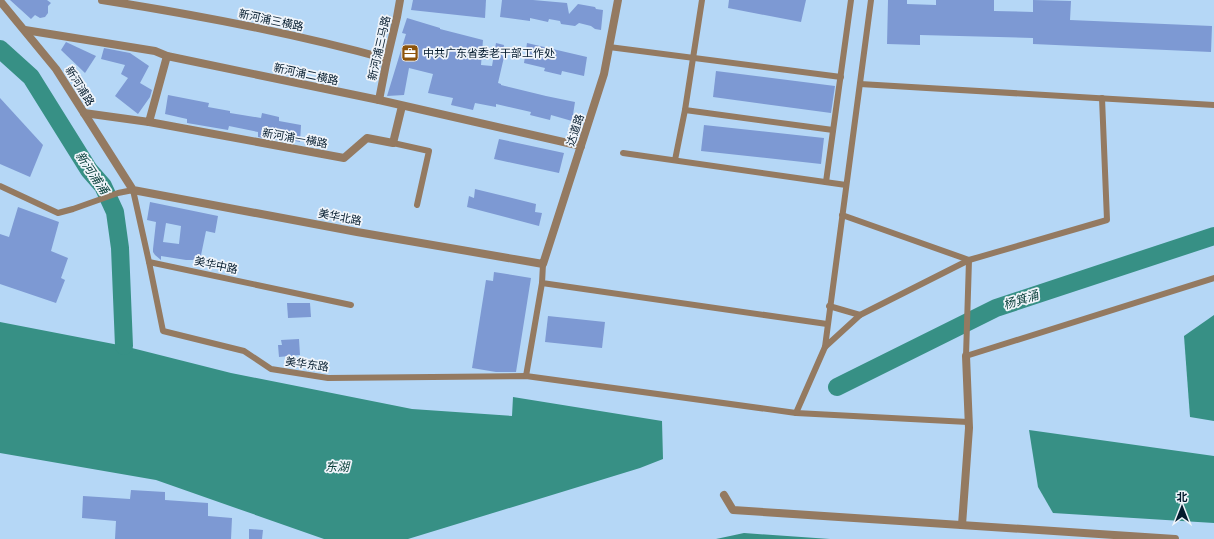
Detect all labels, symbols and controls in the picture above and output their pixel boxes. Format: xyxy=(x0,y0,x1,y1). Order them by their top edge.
street label: 新河浦三横路 xyxy=(237,6,305,34)
street label: 新河浦三马路 xyxy=(365,14,393,82)
office icon: 中共广东省委老干部工作处 xyxy=(400,43,420,63)
place label: 中共广东省委老干部工作处 xyxy=(423,46,555,60)
street label: 新河浦二横路 xyxy=(272,60,340,88)
street label: 新河浦路 xyxy=(62,64,98,108)
street label: 达道路 xyxy=(563,112,587,148)
street label: 新河浦一横路 xyxy=(261,125,329,151)
water label: 新河浦涌 xyxy=(72,149,113,199)
street label: 美华北路 xyxy=(317,206,363,228)
street label: 美华中路 xyxy=(193,254,239,276)
water label: 杨箕涌 xyxy=(1001,286,1042,313)
street label: 美华东路 xyxy=(284,354,330,374)
water label: 东湖 xyxy=(325,459,351,475)
north arrow xyxy=(1162,487,1202,527)
text: 北 xyxy=(1177,490,1188,504)

